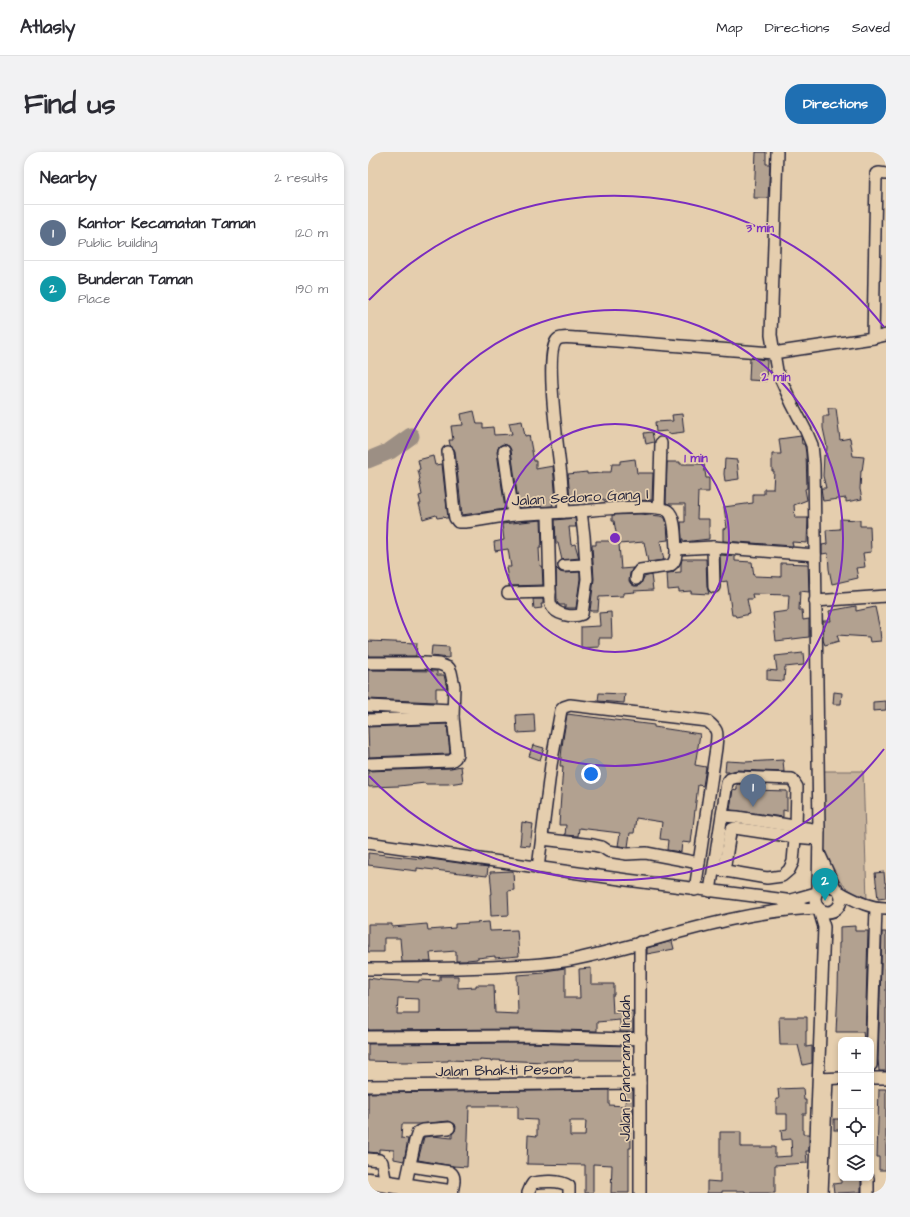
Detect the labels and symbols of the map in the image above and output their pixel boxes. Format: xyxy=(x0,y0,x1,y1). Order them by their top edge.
text: 3 min xyxy=(745,220,774,237)
text: 2 min xyxy=(761,369,790,386)
text: 1 min xyxy=(684,450,708,467)
street label: Jalan Sedoro Gang I xyxy=(511,483,649,513)
centre of rings xyxy=(608,531,622,545)
your location xyxy=(581,764,601,784)
pin: 1 xyxy=(740,774,766,807)
pin: 2 xyxy=(812,868,838,901)
street label: Jalan Panorama Indah xyxy=(615,994,636,1141)
street label: Jalan Bhakti Pesona xyxy=(435,1059,573,1082)

